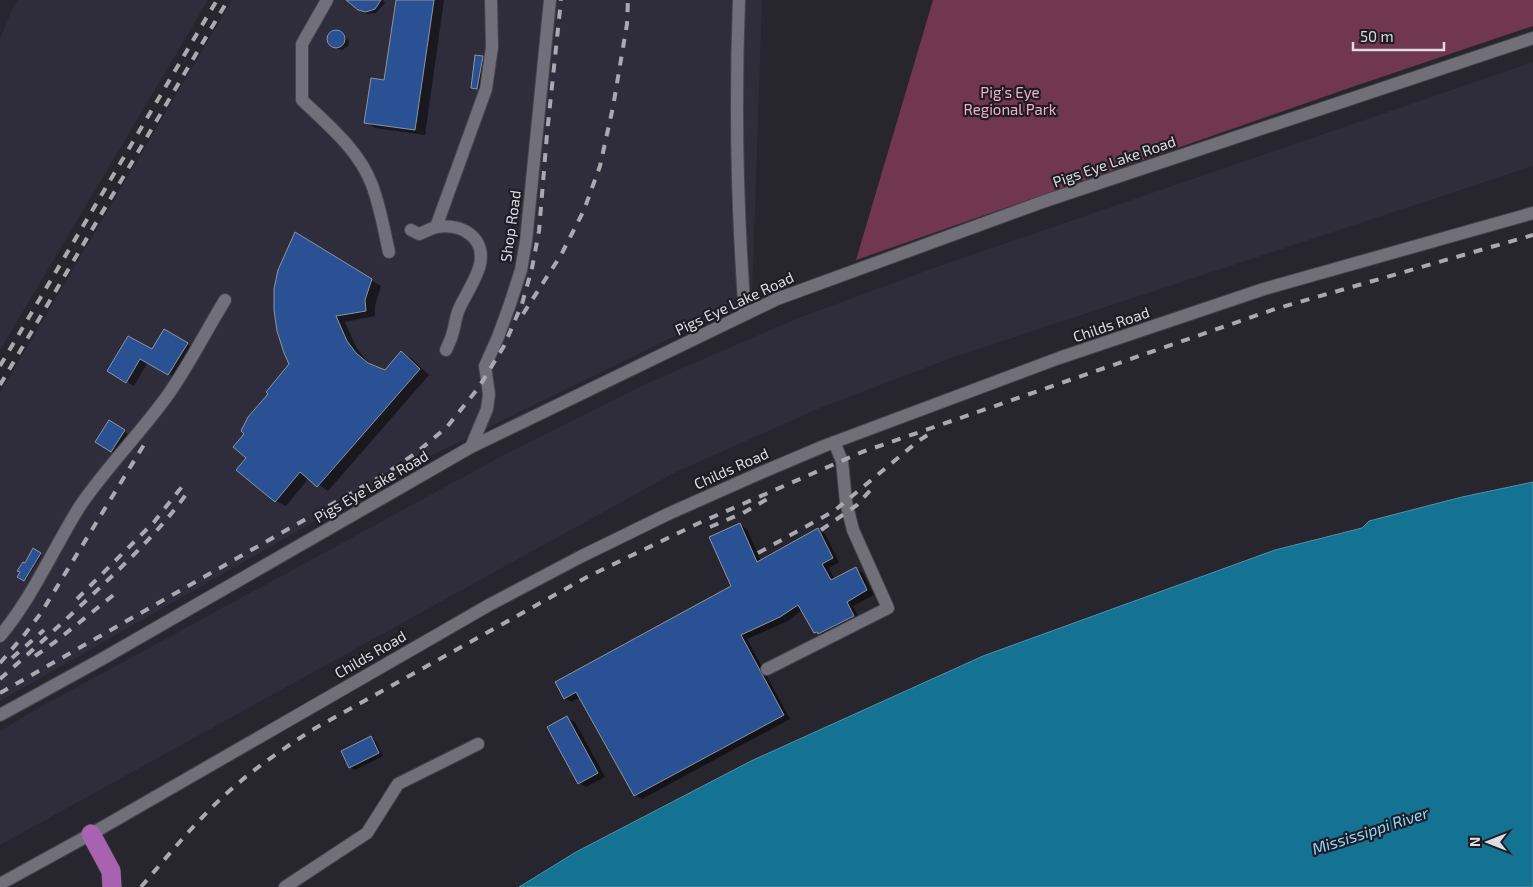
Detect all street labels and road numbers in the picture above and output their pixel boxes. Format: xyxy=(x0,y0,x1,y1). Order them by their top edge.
street label: Pigs Eye Lake Road xyxy=(1050,132,1178,190)
street label: Shop Road xyxy=(496,189,524,263)
street label: Pigs Eye Lake Road xyxy=(672,268,796,338)
street label: Childs Road xyxy=(1070,303,1152,345)
street label: Childs Road xyxy=(691,444,771,492)
street label: Pigs Eye Lake Road xyxy=(311,446,431,526)
street label: Childs Road xyxy=(331,626,409,682)

